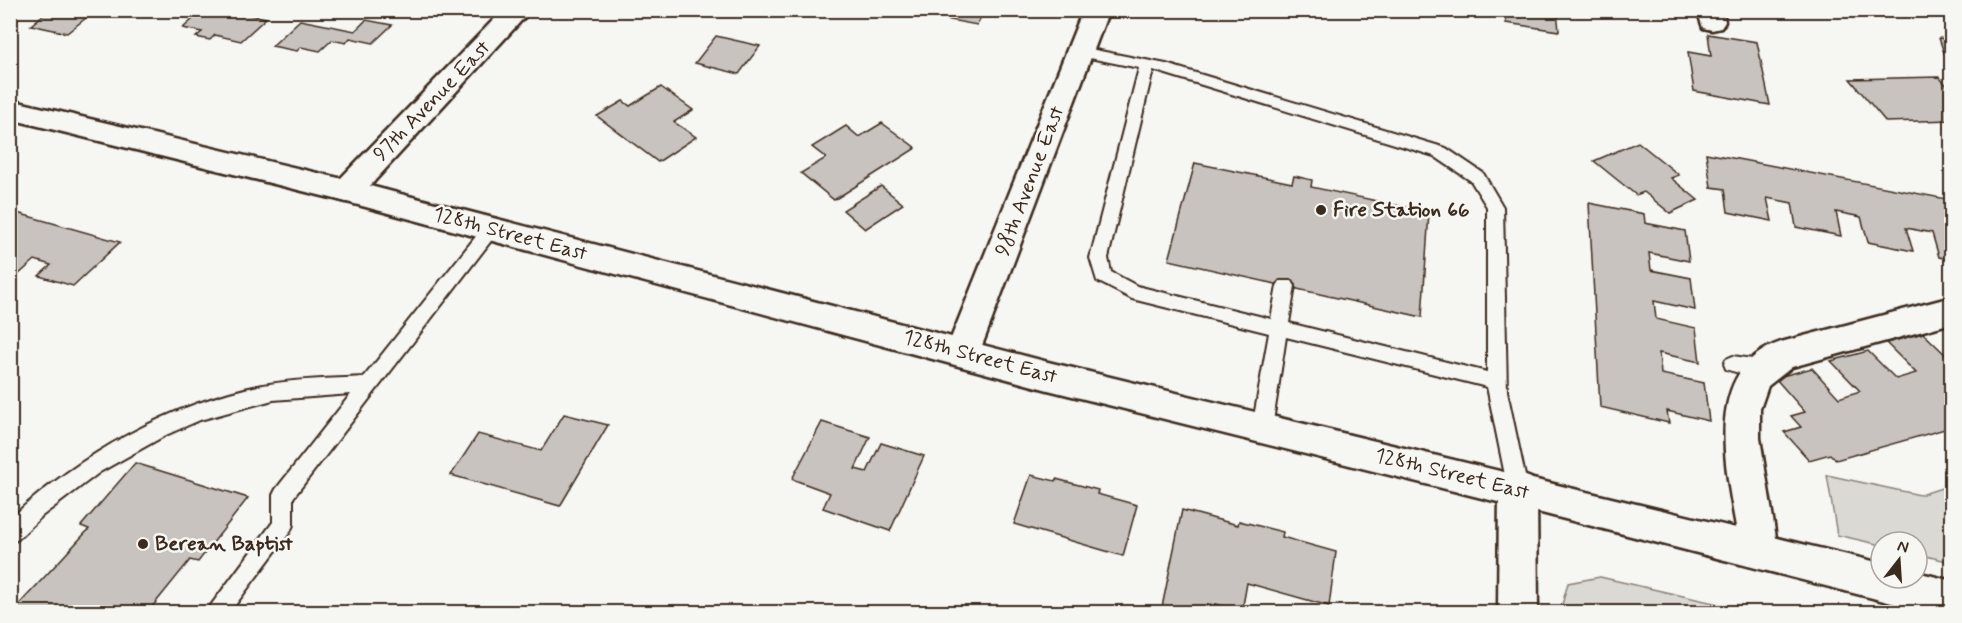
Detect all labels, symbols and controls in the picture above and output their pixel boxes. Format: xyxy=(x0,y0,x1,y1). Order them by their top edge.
street label: 97th Avenue East xyxy=(367,34,497,167)
street label: 98th Avenue East xyxy=(988,101,1072,260)
place label: Fire Station 66 xyxy=(1333,196,1470,224)
street label: 128th Street East xyxy=(430,200,591,268)
marker: Fire Station 66 xyxy=(1314,203,1328,217)
street label: 128th Street East xyxy=(900,323,1061,391)
street label: 128th Street East xyxy=(1372,441,1533,507)
place label: Berean Baptist xyxy=(155,530,293,558)
north arrow xyxy=(1869,530,1929,590)
text: N xyxy=(1895,535,1911,559)
marker: Berean Baptist xyxy=(136,537,150,551)

